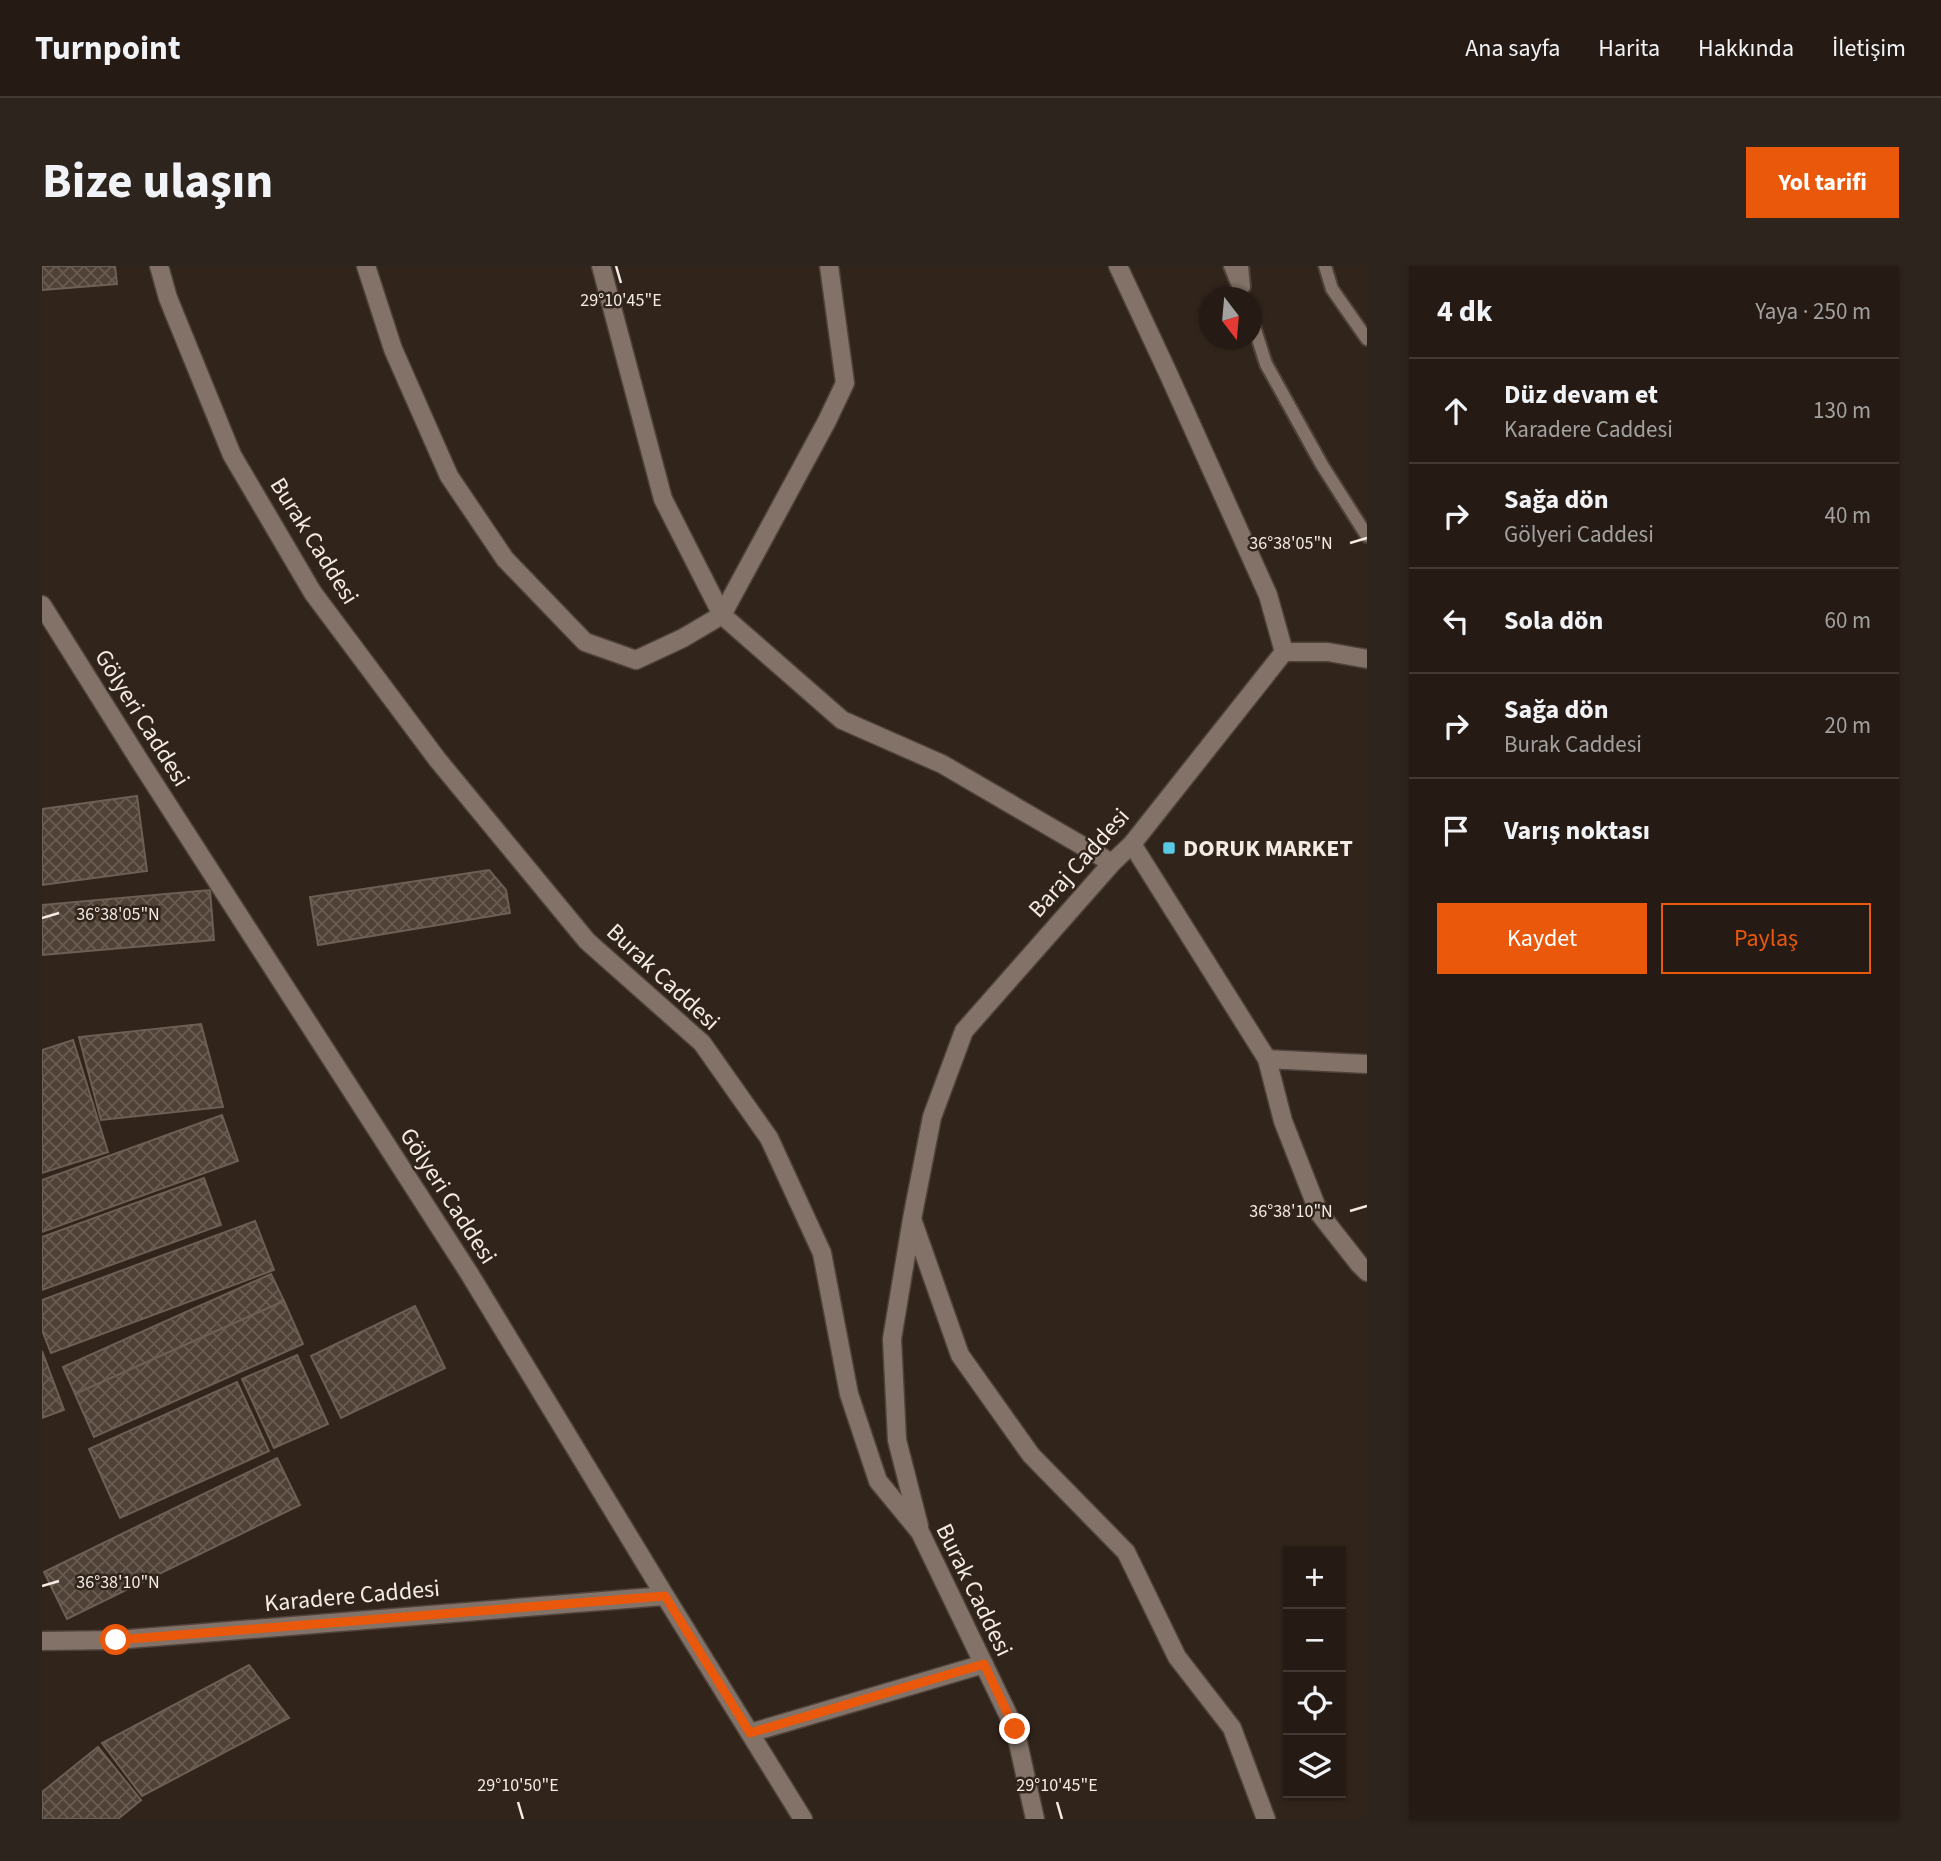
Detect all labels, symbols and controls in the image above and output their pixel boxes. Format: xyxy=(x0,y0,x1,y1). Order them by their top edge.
text: Turnpoint xyxy=(35,25,181,72)
text: Ana sayfa xyxy=(1465,31,1560,66)
text: Harita xyxy=(1598,31,1660,66)
text: Hakkında xyxy=(1698,31,1794,66)
text: İletişim xyxy=(1832,31,1906,66)
text: Bize ulaşın xyxy=(42,147,273,217)
button: Yol tarifi xyxy=(1746,147,1899,218)
north arrow xyxy=(1199,287,1262,350)
text: 29°10'45"E xyxy=(580,288,662,313)
text: 4 dk xyxy=(1437,290,1492,333)
text: Yaya · 250 m xyxy=(1755,295,1871,328)
text: Düz devam et xyxy=(1504,376,1658,413)
icon: ahead xyxy=(1437,392,1475,430)
text: 130 m xyxy=(1813,394,1871,427)
text: Karadere Caddesi xyxy=(1504,413,1673,446)
street label: Burak Caddesi xyxy=(261,471,367,611)
text: Sağa dön xyxy=(1504,481,1609,518)
icon: right xyxy=(1437,497,1475,535)
text: 40 m xyxy=(1824,499,1871,532)
text: Gölyeri Caddesi xyxy=(1504,518,1654,551)
text: 36°38'05"N xyxy=(1249,531,1333,556)
icon: left xyxy=(1437,602,1475,640)
text: Sola dön xyxy=(1504,602,1603,639)
text: 60 m xyxy=(1824,604,1871,637)
street label: Gölyeri Caddesi xyxy=(86,642,198,794)
text: Sağa dön xyxy=(1504,691,1609,728)
icon: right xyxy=(1437,707,1475,745)
text: 20 m xyxy=(1824,709,1871,742)
text: Burak Caddesi xyxy=(1504,728,1642,761)
street label: Baraj Caddesi xyxy=(1020,800,1138,926)
icon: arrive xyxy=(1437,812,1475,850)
text: Varış noktası xyxy=(1504,812,1650,849)
place label: DORUK MARKET xyxy=(1183,831,1353,866)
marker: DORUK MARKET xyxy=(1161,840,1177,856)
text: 36°38'05"N xyxy=(76,902,160,927)
button: Kaydet xyxy=(1437,903,1647,974)
button: Paylaş xyxy=(1661,903,1871,974)
street label: Burak Caddesi xyxy=(598,915,728,1039)
street label: Gölyeri Caddesi xyxy=(391,1121,505,1271)
text: 36°38'10"N xyxy=(1249,1199,1333,1224)
street label: Burak Caddesi xyxy=(927,1518,1021,1662)
map controls xyxy=(1283,1546,1346,1798)
button: + xyxy=(1283,1546,1346,1609)
text: 36°38'10"N xyxy=(76,1570,160,1595)
street label: Karadere Caddesi xyxy=(263,1571,441,1621)
button: − xyxy=(1283,1609,1346,1672)
route start xyxy=(100,1624,131,1655)
button: locate xyxy=(1283,1672,1346,1735)
route end xyxy=(999,1713,1030,1744)
button: layers xyxy=(1283,1735,1346,1798)
text: 29°10'50"E xyxy=(477,1773,559,1798)
text: 29°10'45"E xyxy=(1016,1773,1098,1798)

